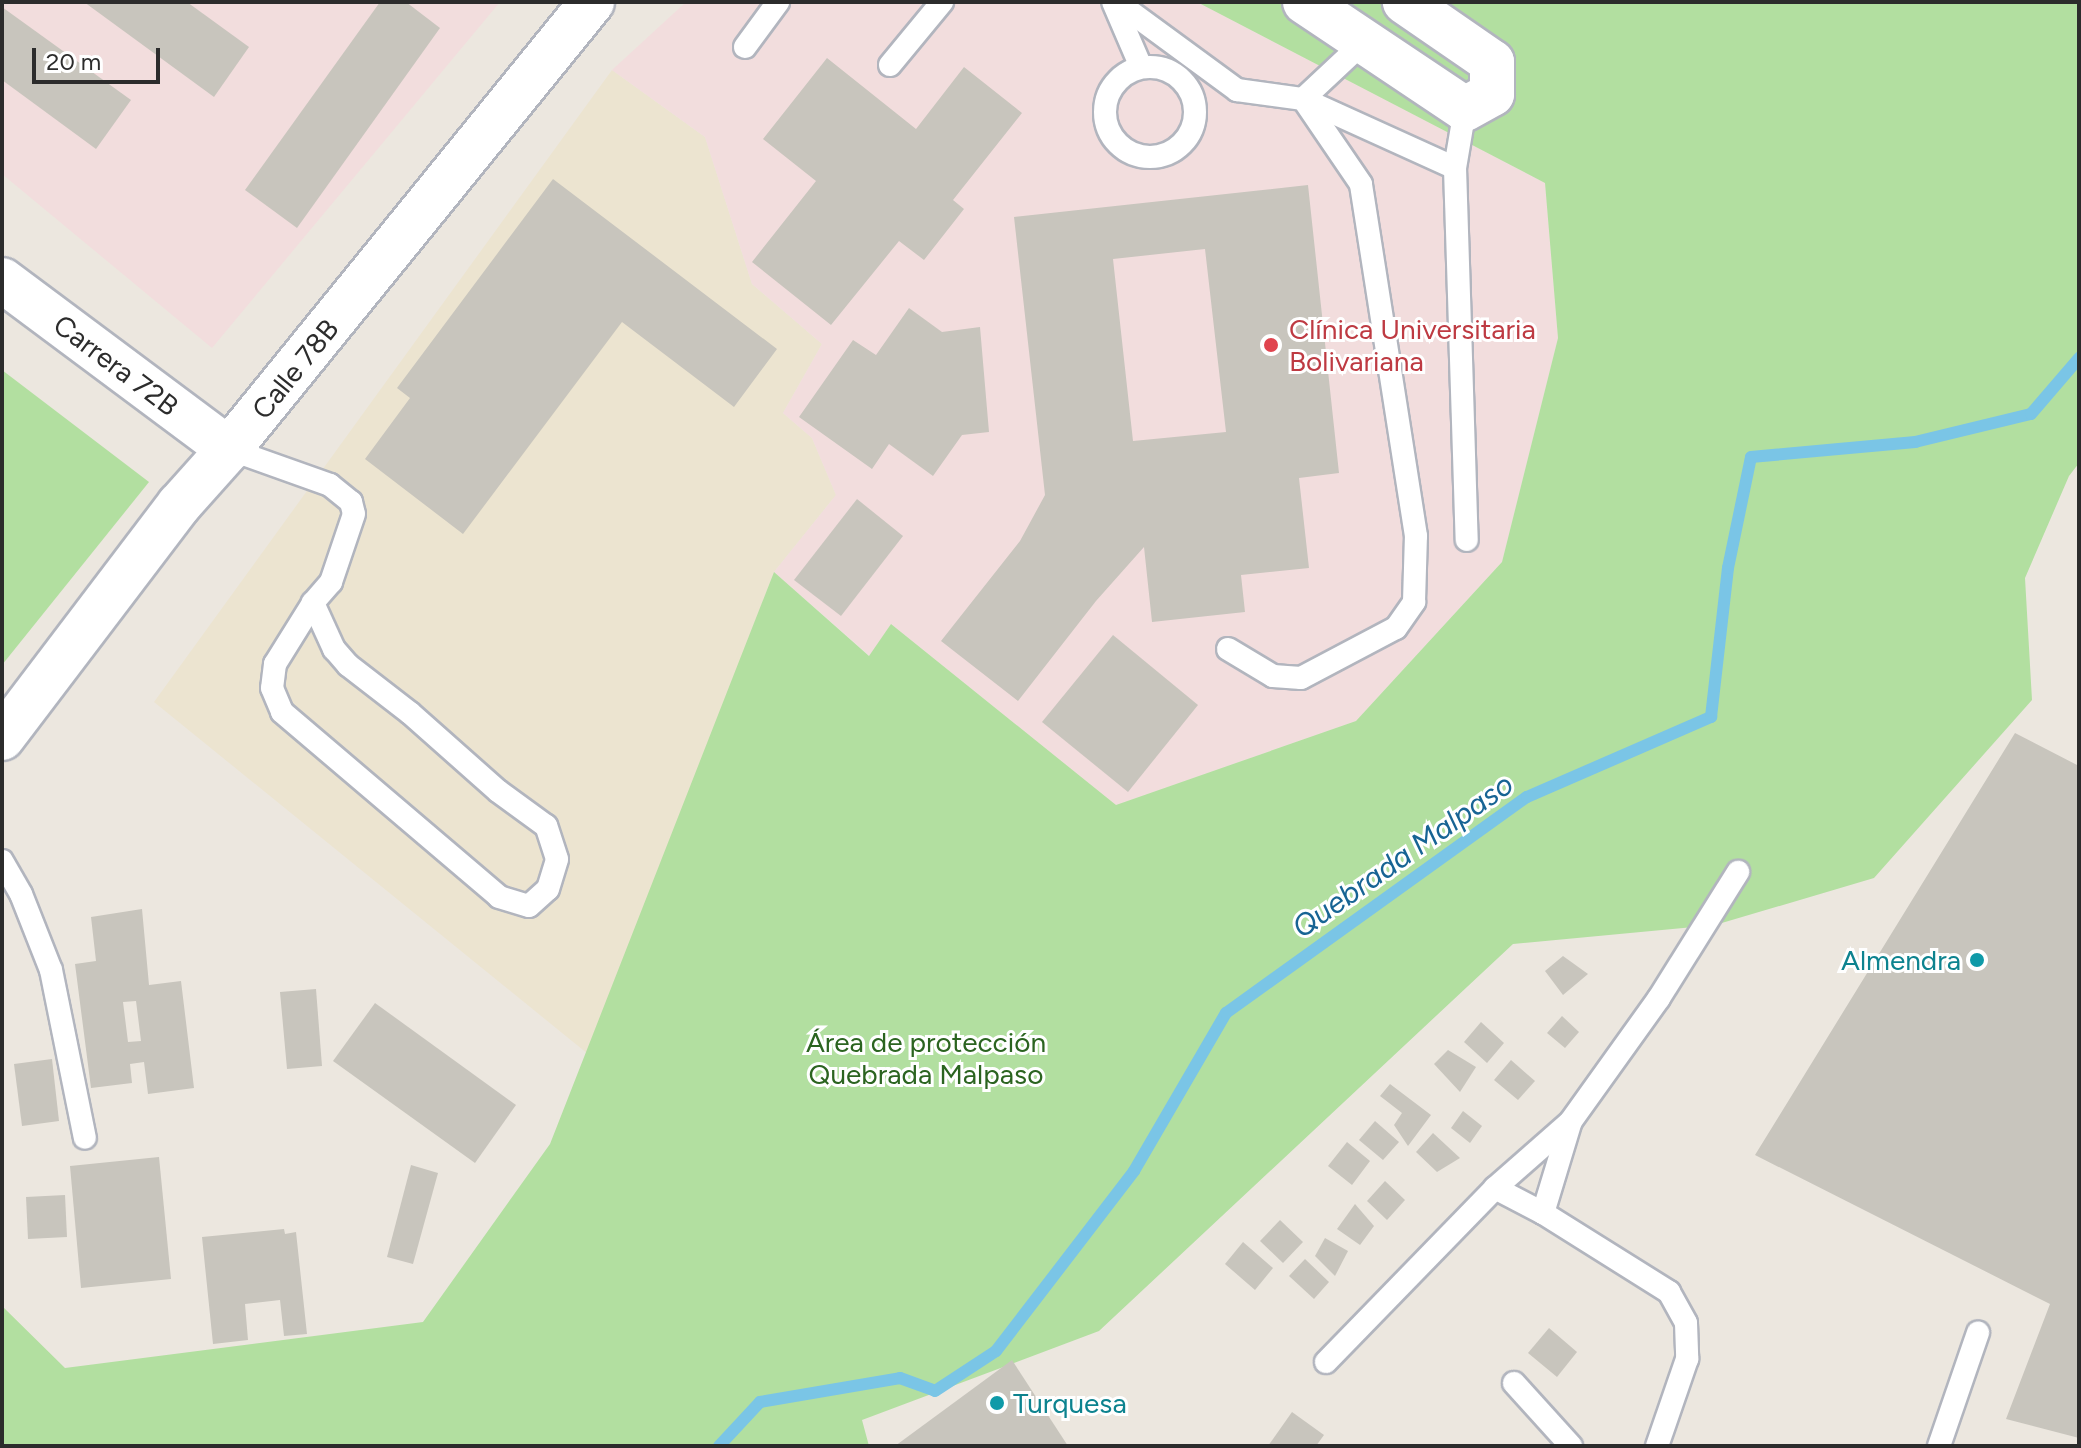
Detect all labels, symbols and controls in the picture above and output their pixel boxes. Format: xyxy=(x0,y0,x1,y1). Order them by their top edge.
scale bar xyxy=(36,32,164,82)
text: 20 m xyxy=(46,47,101,76)
street label: Carrera 72B xyxy=(47,307,185,423)
street label: Calle 78B xyxy=(245,312,345,426)
place label: Clínica Universitaria Bolivariana xyxy=(1289,312,1536,378)
marker: Clínica Universitaria Bolivariana xyxy=(1260,334,1282,356)
water label: Quebrada Malpaso xyxy=(1286,766,1520,946)
place label: Almendra xyxy=(1841,943,1961,977)
marker: Almendra xyxy=(1968,951,1986,969)
park label: Área de protección Quebrada Malpaso xyxy=(806,1025,1046,1091)
place label: Turquesa xyxy=(1013,1386,1127,1420)
marker: Turquesa xyxy=(988,1394,1006,1412)

